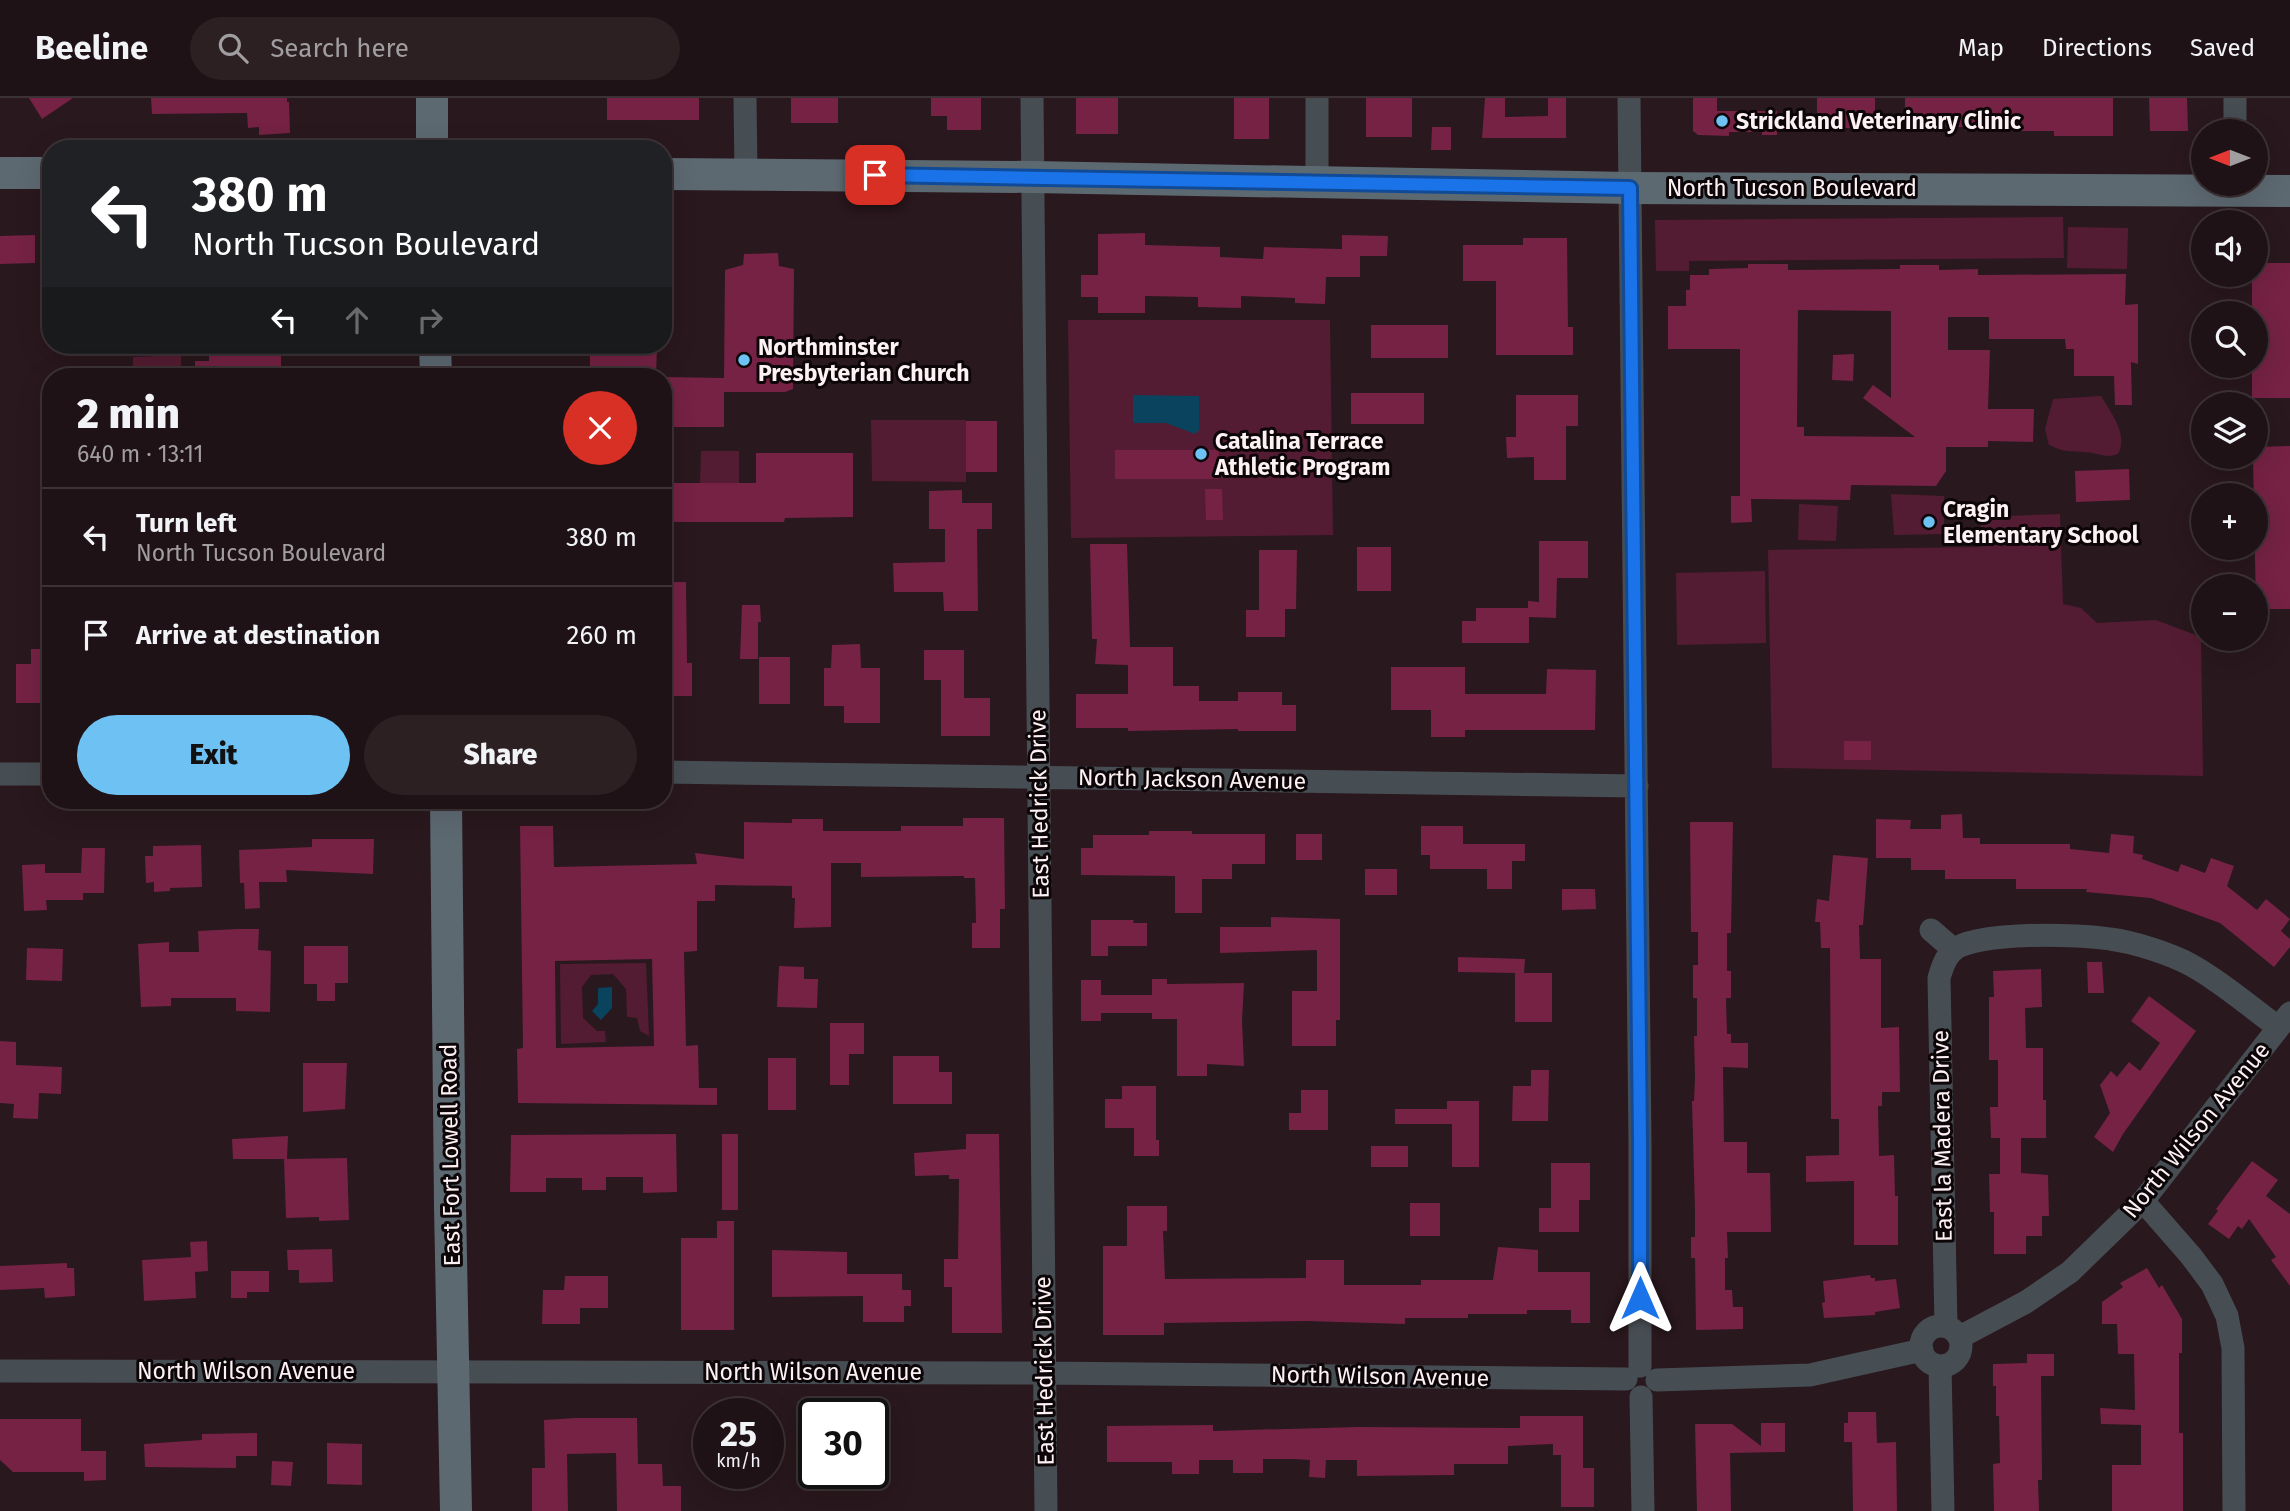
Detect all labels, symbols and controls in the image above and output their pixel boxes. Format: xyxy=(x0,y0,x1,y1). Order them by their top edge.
search box xyxy=(190,17,680,80)
text: Beeline xyxy=(35,28,148,68)
icon: search xyxy=(214,29,252,67)
text: Search here xyxy=(270,33,409,64)
text: Map xyxy=(1958,34,2004,62)
text: Directions xyxy=(2042,34,2152,62)
text: Saved xyxy=(2190,34,2255,62)
place label: Strickland Veterinary Clinic xyxy=(1736,107,2021,135)
marker: Strickland Veterinary Clinic xyxy=(1714,113,1730,129)
north arrow xyxy=(2191,119,2268,196)
map controls xyxy=(2191,119,2268,651)
pin xyxy=(845,145,905,205)
icon: arrive xyxy=(856,156,894,194)
text: 380 m xyxy=(192,165,328,224)
icon: left xyxy=(77,168,168,259)
street label: North Tucson Boulevard xyxy=(1667,174,1917,202)
button: sound xyxy=(2191,210,2268,287)
text: North Tucson Boulevard xyxy=(192,225,540,263)
icon: left xyxy=(265,301,303,339)
icon: ahead xyxy=(338,301,376,339)
icon: right xyxy=(411,301,449,339)
button: search xyxy=(2191,301,2268,378)
place label: Northminster Presbyterian Church xyxy=(758,333,970,387)
marker: Northminster Presbyterian Church xyxy=(736,352,752,368)
text: 2 min xyxy=(77,389,180,439)
button: close xyxy=(563,391,637,465)
button: layers xyxy=(2191,392,2268,469)
place label: Catalina Terrace Athletic Program xyxy=(1214,427,1390,481)
text: 640 m · 13:11 xyxy=(77,440,203,468)
marker: Catalina Terrace Athletic Program xyxy=(1193,446,1209,462)
button: + xyxy=(2191,483,2268,560)
place label: Cragin Elementary School xyxy=(1943,495,2139,549)
text: Turn left xyxy=(136,508,237,539)
marker: Cragin Elementary School xyxy=(1921,514,1937,530)
icon: left xyxy=(77,518,115,556)
text: 380 m xyxy=(566,522,637,553)
text: North Tucson Boulevard xyxy=(136,539,386,567)
button: − xyxy=(2191,574,2268,651)
icon: arrive xyxy=(77,616,115,654)
text: Arrive at destination xyxy=(136,620,380,651)
text: 260 m xyxy=(567,620,637,651)
street label: East Hedrick Drive xyxy=(1023,709,1055,899)
button: Exit xyxy=(77,715,350,795)
button: Share xyxy=(364,715,637,795)
street label: North Jackson Avenue xyxy=(1078,763,1306,795)
street label: East la Madera Drive xyxy=(1926,1030,1958,1242)
street label: North Wilson Avenue xyxy=(2116,1036,2276,1224)
street label: East Fort Lowell Road xyxy=(434,1043,466,1267)
position arrow xyxy=(1603,1261,1677,1335)
street label: East Hedrick Drive xyxy=(1028,1276,1060,1466)
street label: North Wilson Avenue xyxy=(137,1357,355,1385)
street label: North Wilson Avenue xyxy=(704,1358,922,1386)
street label: North Wilson Avenue xyxy=(1271,1360,1489,1392)
speed limit sign: 30 xyxy=(798,1398,889,1489)
text: 25 xyxy=(720,1413,757,1455)
text: km/h xyxy=(716,1450,761,1472)

